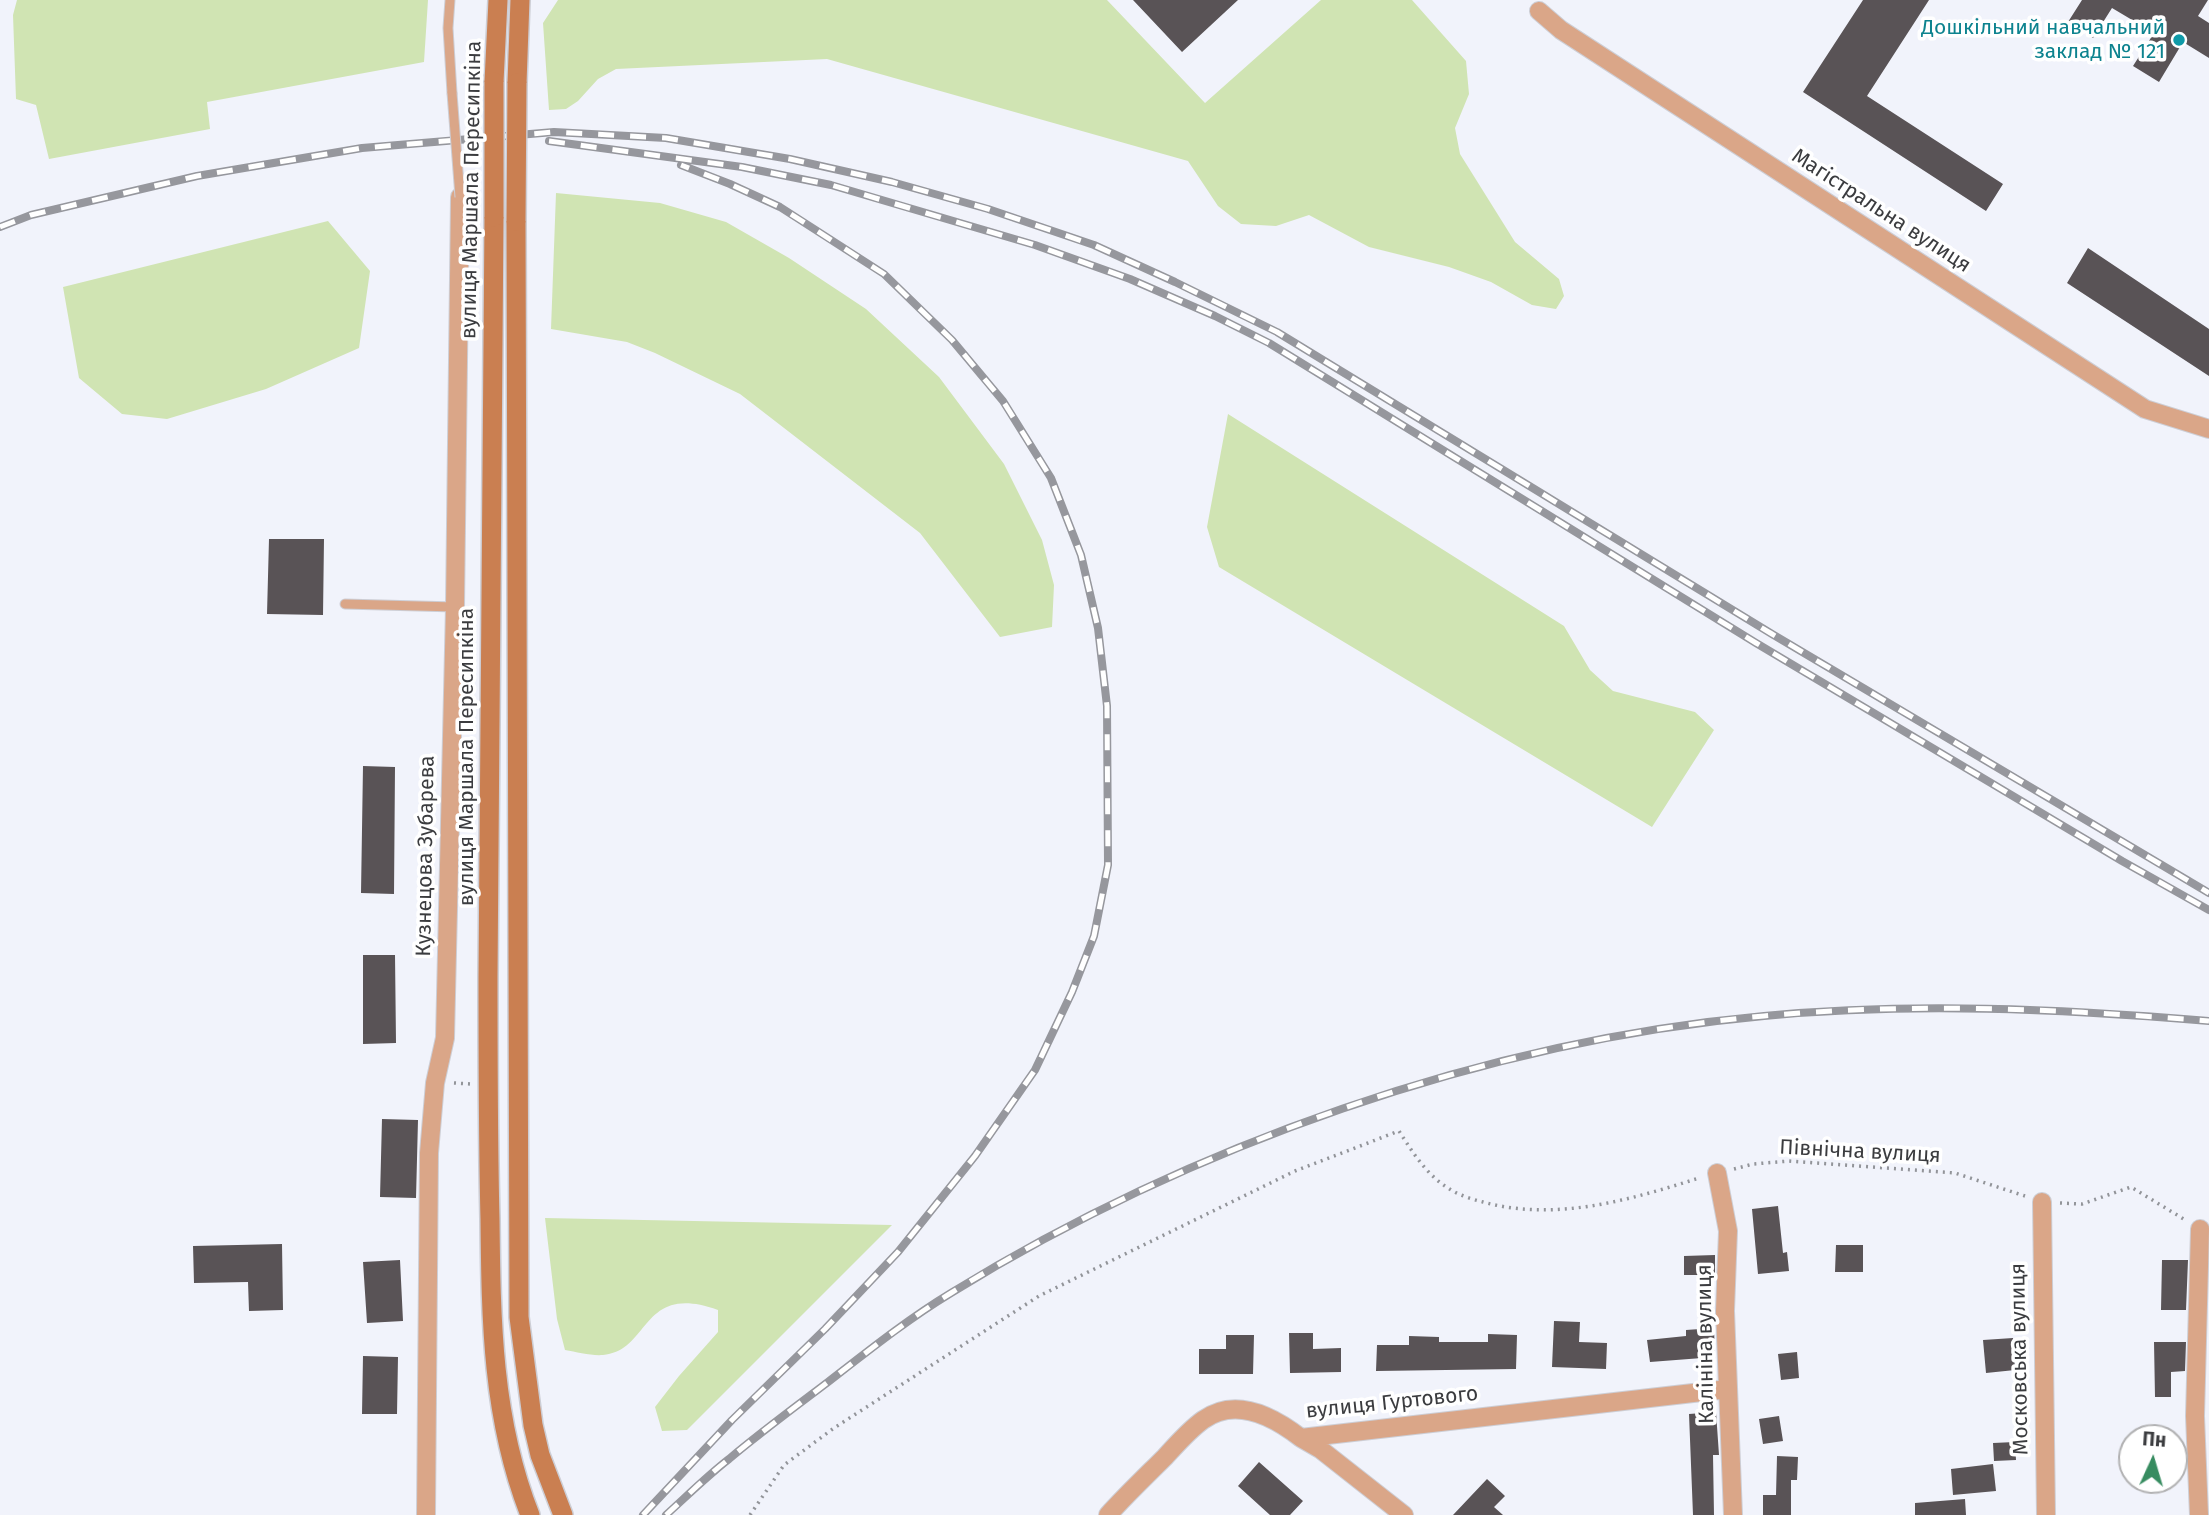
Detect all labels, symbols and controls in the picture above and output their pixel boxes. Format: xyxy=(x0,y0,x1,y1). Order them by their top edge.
place label: Дошкільний навчальний заклад № 121 xyxy=(1921,15,2165,65)
marker: Дошкільний навчальний заклад № 121 xyxy=(2171,32,2187,48)
street label: вулиця Маршала Пересипкіна xyxy=(457,41,487,339)
street label: Магістральна вулиця xyxy=(1787,144,1975,278)
street label: вулиця Маршала Пересипкіна xyxy=(454,608,480,906)
street label: Кузнецова Зубарева xyxy=(412,755,440,957)
street label: Північна вулиця xyxy=(1779,1135,1941,1169)
street label: Московська вулиця xyxy=(2006,1263,2034,1455)
street label: Калініна вулиця xyxy=(1692,1264,1720,1424)
street label: вулиця Гуртового xyxy=(1305,1381,1479,1425)
north arrow xyxy=(2118,1424,2188,1494)
text: Пн xyxy=(2142,1427,2167,1452)

